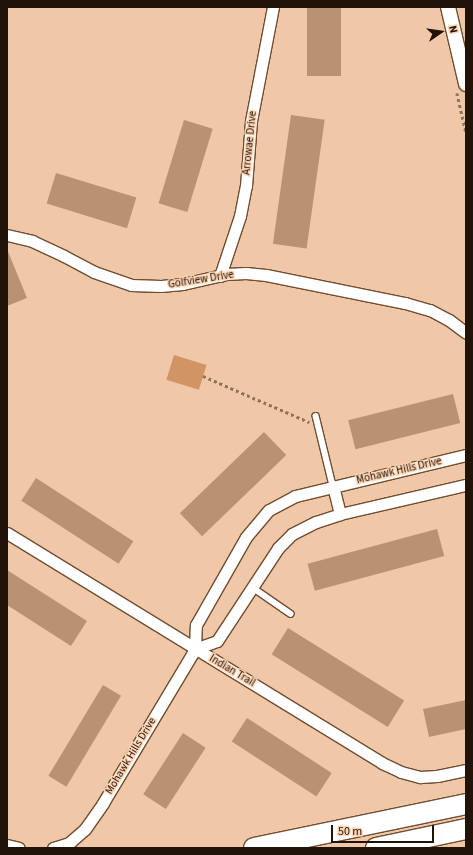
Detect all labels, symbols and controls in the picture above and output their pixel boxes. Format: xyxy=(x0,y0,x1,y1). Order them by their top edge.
north arrow xyxy=(421,12,461,52)
text: N xyxy=(445,24,461,34)
street label: Arrowae Drive xyxy=(240,110,260,176)
street label: Golfview Drive xyxy=(167,268,235,292)
street label: Mohawk Hills Drive xyxy=(355,455,443,487)
street label: Indian Trail xyxy=(207,652,257,690)
street label: Mohawk Hills Drive xyxy=(103,715,159,797)
scale bar xyxy=(333,817,436,843)
text: 50 m xyxy=(338,823,362,840)

